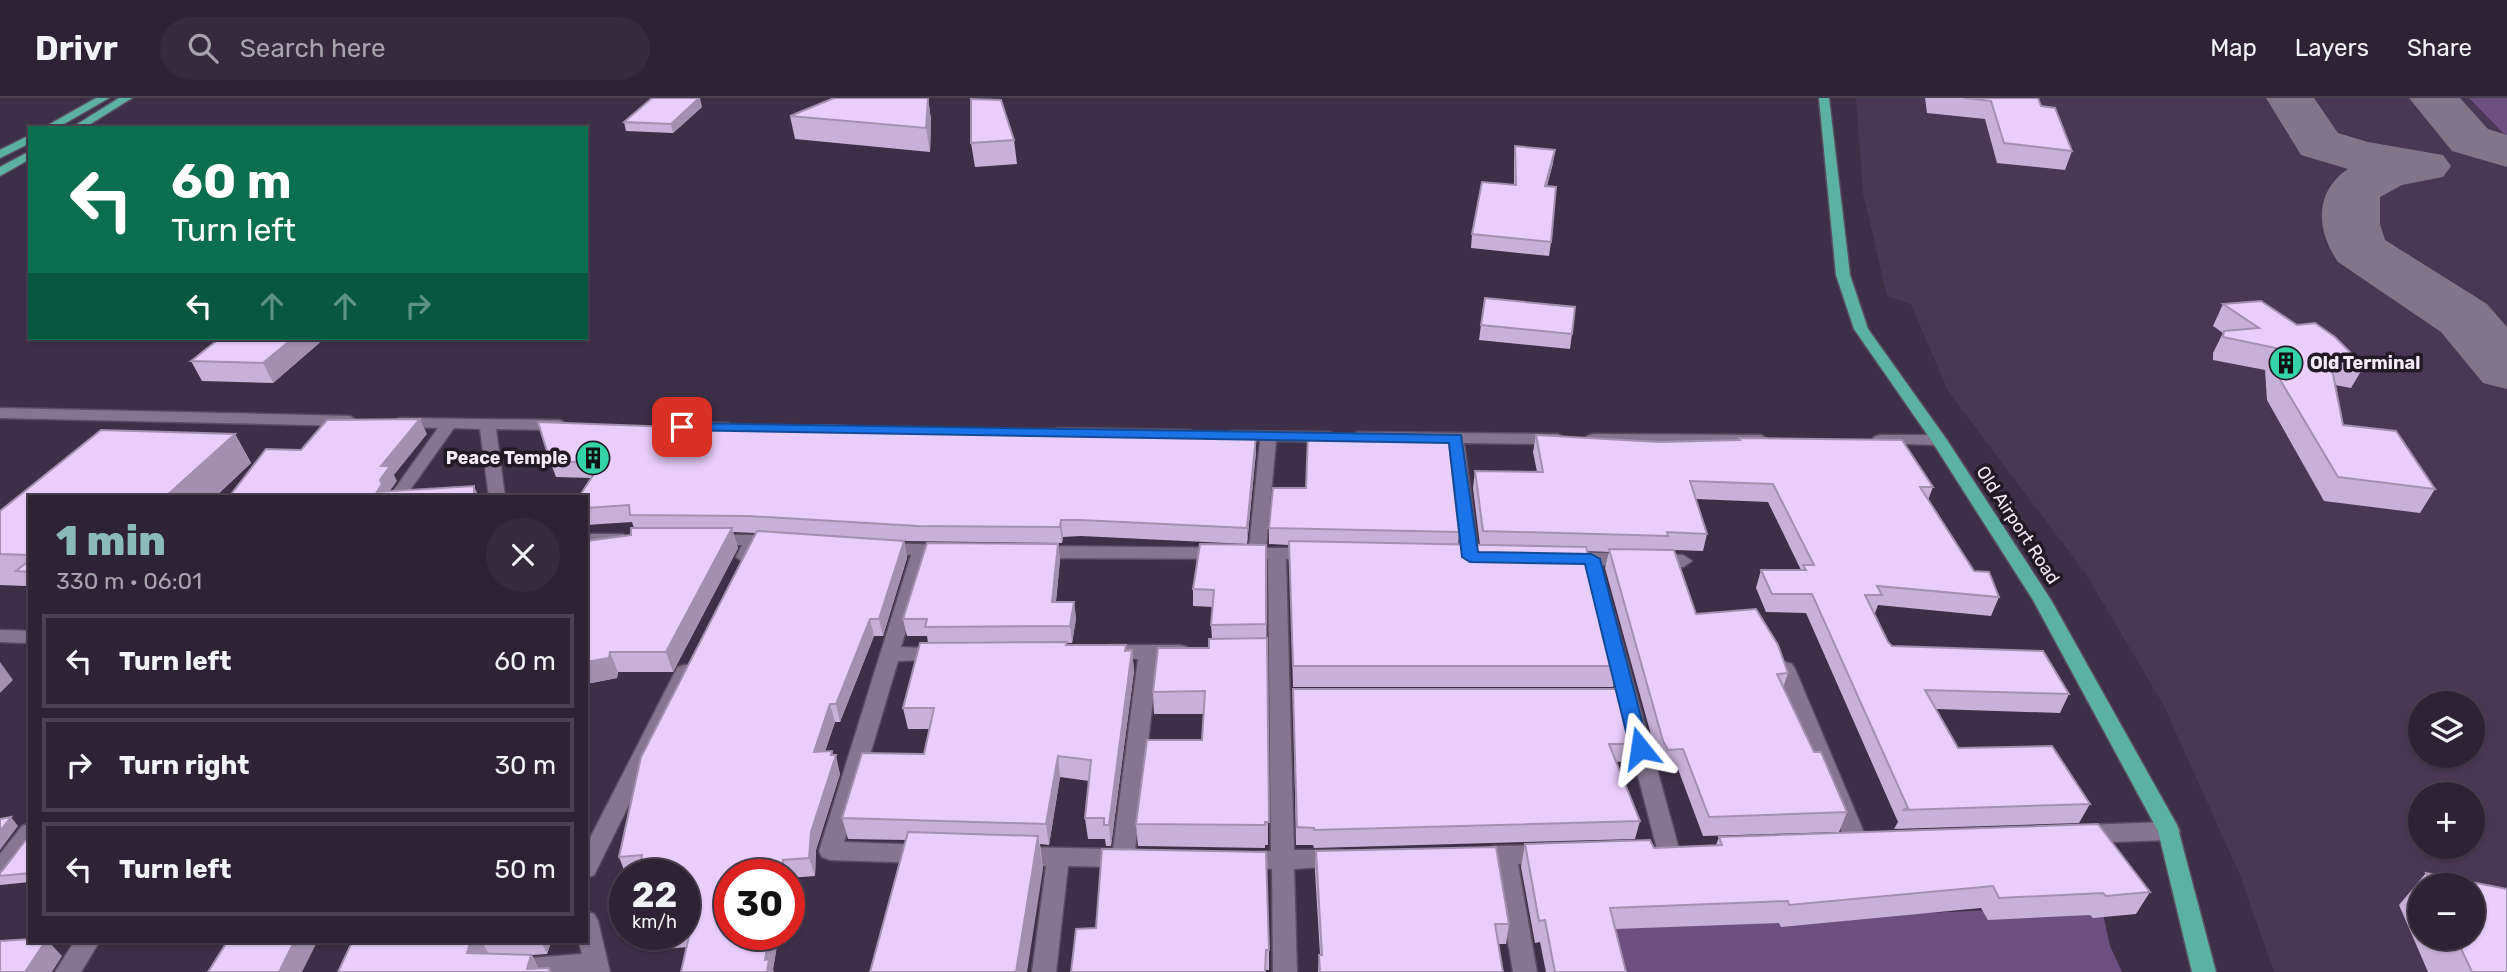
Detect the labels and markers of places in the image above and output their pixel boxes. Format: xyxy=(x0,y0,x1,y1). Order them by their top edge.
building icon: Old Terminal xyxy=(2267,344,2305,382)
place label: Old Terminal xyxy=(2310,352,2420,374)
pin xyxy=(652,397,712,457)
building icon: Peace Temple xyxy=(574,439,612,477)
place label: Peace Temple xyxy=(446,447,568,469)

